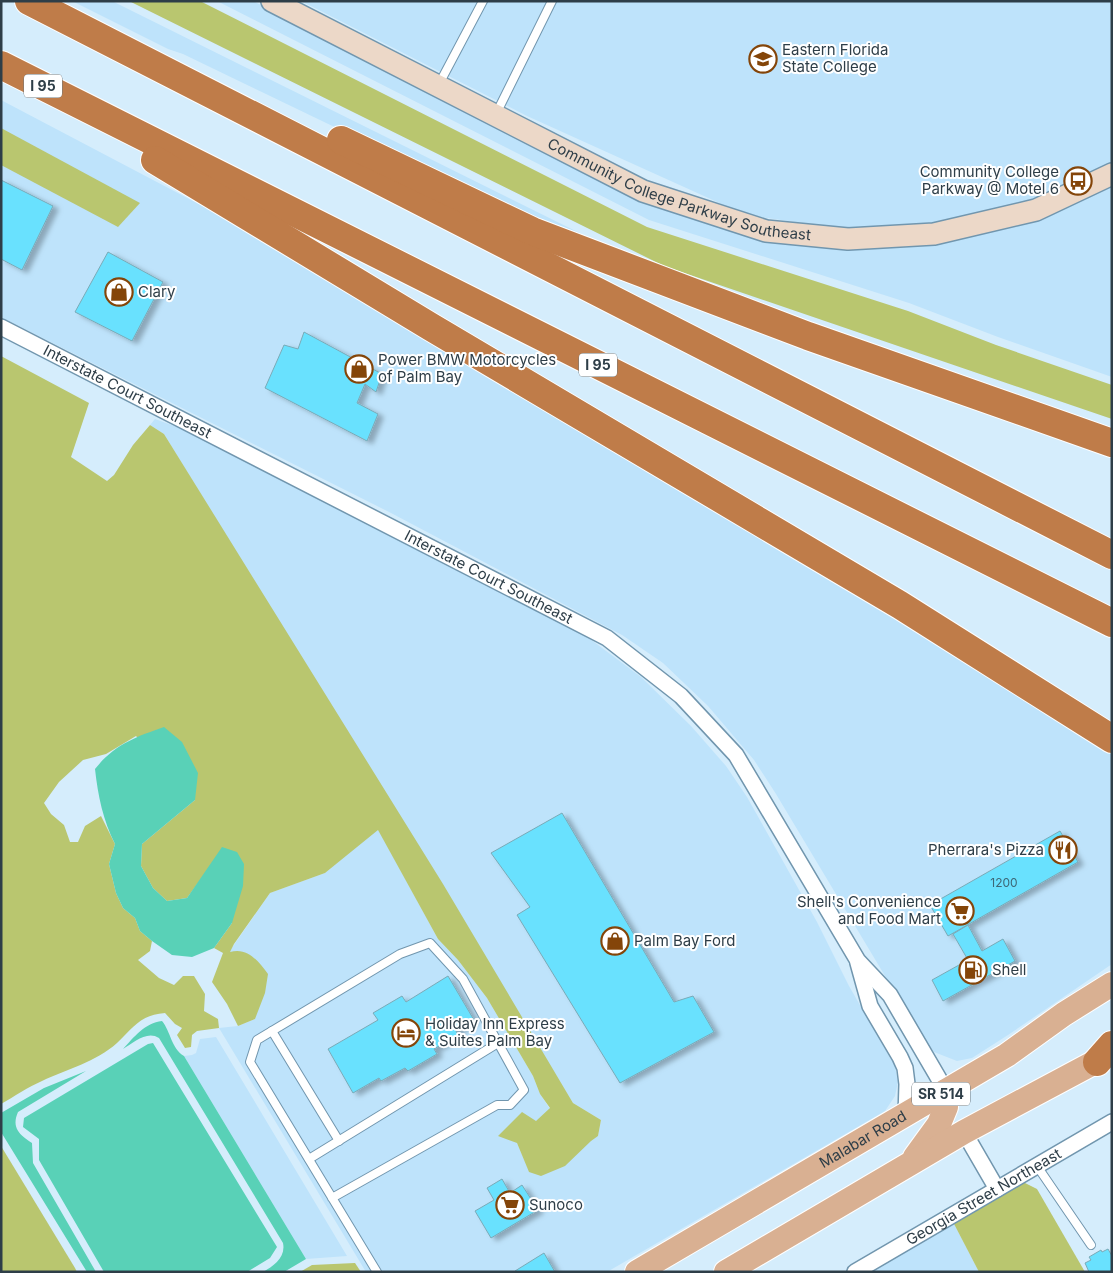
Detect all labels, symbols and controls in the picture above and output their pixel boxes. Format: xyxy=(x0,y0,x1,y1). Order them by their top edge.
place label: Eastern Florida State College xyxy=(782,40,888,76)
school or university icon: Eastern Florida State College xyxy=(748,44,778,74)
road number: I 95 xyxy=(24,74,62,98)
street label: Community College Parkway Southeast xyxy=(545,134,812,244)
place label: Community College Parkway @ Motel 6 xyxy=(920,162,1059,198)
bus stop icon: Community College Parkway @ Motel 6 xyxy=(1063,166,1093,196)
shop icon: Clary xyxy=(104,277,134,307)
place label: Clary xyxy=(138,282,176,301)
street label: Interstate Court Southeast xyxy=(40,340,215,442)
place label: Power BMW Motorcycles of Palm Bay xyxy=(378,350,556,386)
shop icon: Power BMW Motorcycles of Palm Bay xyxy=(344,354,374,384)
road number: I 95 xyxy=(579,354,617,376)
street label: Interstate Court Southeast xyxy=(401,526,576,628)
restaurant icon: Pherrara's Pizza xyxy=(1048,835,1078,865)
place label: Pherrara's Pizza xyxy=(928,840,1044,859)
house number: 1200 xyxy=(990,875,1018,890)
place label: Shell's Convenience and Food Mart xyxy=(797,892,941,928)
supermarket icon: Shell's Convenience and Food Mart xyxy=(945,896,975,926)
shop icon: Palm Bay Ford xyxy=(600,926,630,956)
place label: Palm Bay Ford xyxy=(634,931,736,950)
fuel station icon: Shell xyxy=(958,955,988,985)
place label: Shell xyxy=(992,960,1027,979)
place label: Holiday Inn Express & Suites Palm Bay xyxy=(425,1014,565,1050)
hotel icon: Holiday Inn Express & Suites Palm Bay xyxy=(391,1018,421,1048)
road number: SR 514 xyxy=(912,1082,970,1106)
street label: Malabar Road xyxy=(816,1106,910,1172)
street label: Georgia Street Northeast xyxy=(902,1144,1065,1249)
supermarket icon: Sunoco xyxy=(495,1190,525,1220)
place label: Sunoco xyxy=(529,1195,583,1214)

